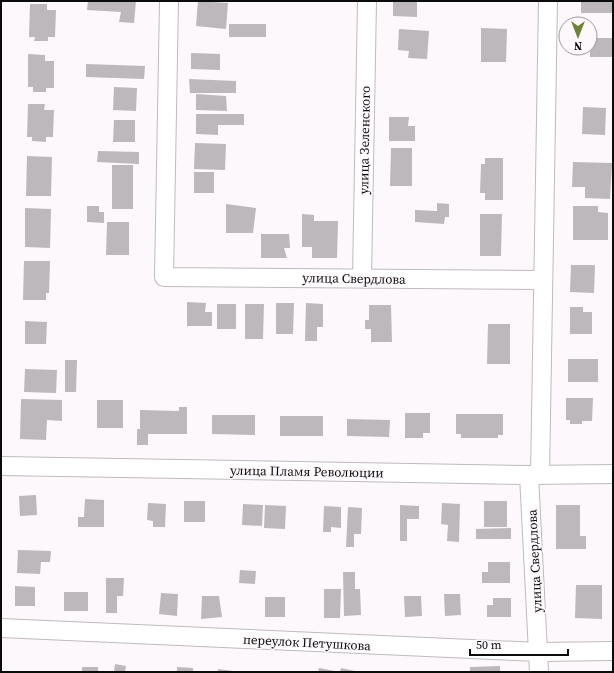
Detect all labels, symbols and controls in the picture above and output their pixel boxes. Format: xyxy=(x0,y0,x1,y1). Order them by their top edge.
north arrow xyxy=(558,16,598,56)
text: N xyxy=(574,38,582,53)
street label: улица Зеленского xyxy=(355,86,374,194)
street label: улица Свердлова xyxy=(302,269,406,288)
street label: улица Пламя Революции xyxy=(230,462,384,481)
street label: улица Свердлова xyxy=(523,509,546,613)
street label: переулок Петушкова xyxy=(243,631,372,654)
scale bar xyxy=(470,631,568,657)
text: 50 m xyxy=(476,637,502,653)

